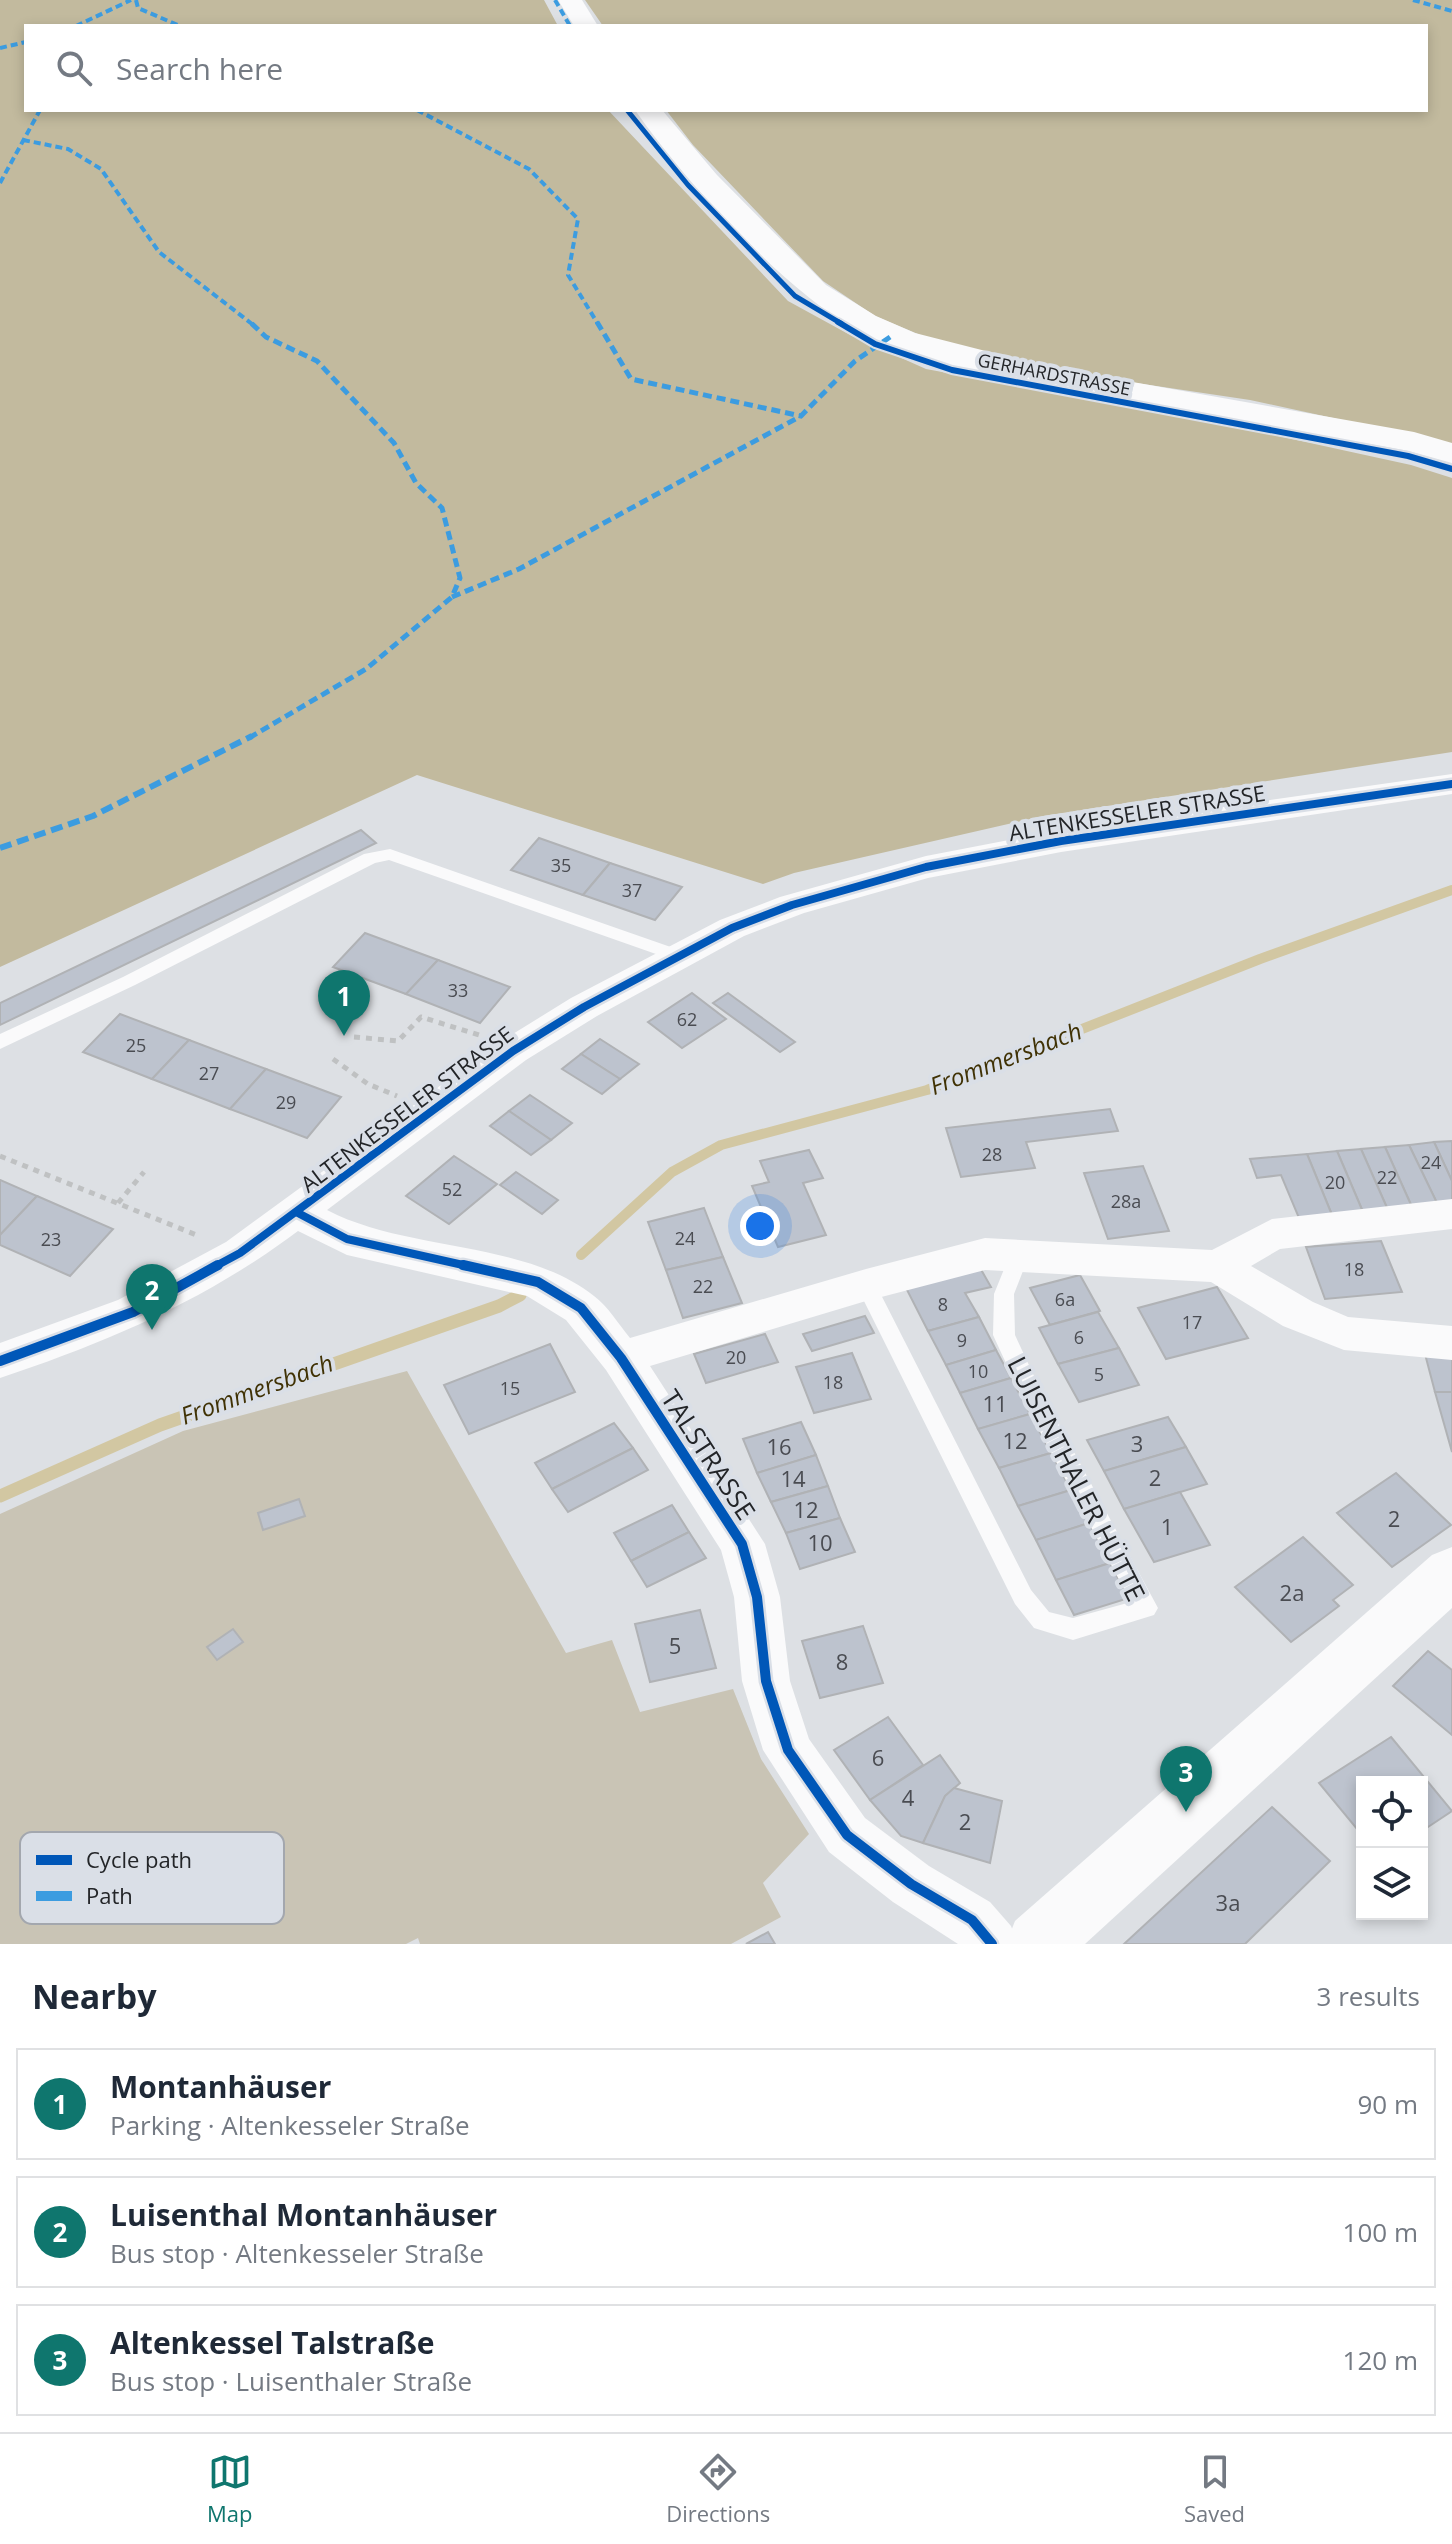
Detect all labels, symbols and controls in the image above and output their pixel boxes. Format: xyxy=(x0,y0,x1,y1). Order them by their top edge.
search box xyxy=(24,24,1428,112)
icon: search xyxy=(52,46,96,90)
text: Search here xyxy=(116,48,283,89)
street label: GERHARDSTRASSE xyxy=(976,347,1133,401)
street label: ALTENKESSELER STRASSE xyxy=(1006,777,1267,847)
house number: 35 xyxy=(551,853,571,877)
house number: 37 xyxy=(622,878,642,902)
pin: 1 xyxy=(318,970,370,1036)
house number: 33 xyxy=(448,978,468,1002)
house number: 62 xyxy=(677,1007,697,1031)
water label: Frommersbach xyxy=(925,1013,1086,1102)
street label: ALTENKESSELER STRASSE xyxy=(294,1018,519,1198)
house number: 25 xyxy=(126,1033,146,1057)
house number: 27 xyxy=(199,1061,219,1085)
house number: 29 xyxy=(276,1090,296,1114)
house number: 28 xyxy=(982,1142,1002,1166)
house number: 24 xyxy=(1421,1150,1441,1174)
house number: 22 xyxy=(1377,1165,1397,1189)
house number: 20 xyxy=(1325,1170,1345,1194)
house number: 52 xyxy=(442,1177,462,1201)
house number: 28a xyxy=(1111,1189,1141,1213)
your location xyxy=(740,1206,780,1246)
house number: 24 xyxy=(675,1226,695,1250)
house number: 23 xyxy=(41,1227,61,1251)
house number: 18 xyxy=(1344,1257,1364,1281)
pin: 2 xyxy=(126,1264,178,1330)
house number: 22 xyxy=(693,1274,713,1298)
house number: 6a xyxy=(1055,1287,1075,1311)
house number: 8 xyxy=(938,1292,948,1316)
house number: 17 xyxy=(1182,1310,1202,1334)
house number: 6 xyxy=(1074,1325,1084,1349)
house number: 9 xyxy=(957,1328,967,1352)
house number: 20 xyxy=(726,1345,746,1369)
water label: Frommersbach xyxy=(176,1346,337,1431)
street label: LUISENTHALER HÜTTE xyxy=(1000,1350,1154,1607)
house number: 10 xyxy=(968,1359,988,1383)
house number: 5 xyxy=(1094,1362,1104,1386)
house number: 18 xyxy=(823,1370,843,1394)
house number: 15 xyxy=(500,1376,520,1400)
street label: TALSTRASSE xyxy=(653,1382,764,1526)
house number: 11 xyxy=(982,1388,1008,1418)
house number: 12 xyxy=(1002,1425,1028,1455)
house number: 3 xyxy=(1131,1428,1143,1458)
house number: 16 xyxy=(766,1431,792,1461)
house number: 2 xyxy=(1149,1462,1161,1492)
house number: 14 xyxy=(780,1463,806,1493)
house number: 12 xyxy=(793,1494,819,1524)
house number: 2 xyxy=(1388,1503,1400,1533)
house number: 1 xyxy=(1161,1511,1173,1541)
house number: 10 xyxy=(807,1527,833,1557)
house number: 2a xyxy=(1280,1577,1304,1607)
house number: 5 xyxy=(669,1630,681,1660)
house number: 8 xyxy=(836,1646,848,1676)
house number: 6 xyxy=(872,1742,884,1772)
pin: 3 xyxy=(1160,1746,1212,1812)
map controls xyxy=(1356,1776,1428,1920)
button: locate xyxy=(1356,1776,1428,1848)
house number: 4 xyxy=(902,1782,915,1812)
house number: 2 xyxy=(959,1806,971,1836)
legend xyxy=(20,1832,284,1924)
text: Cycle path xyxy=(86,1844,192,1874)
button: layers xyxy=(1356,1848,1428,1920)
text: Path xyxy=(86,1880,133,1910)
house number: 3a xyxy=(1216,1887,1240,1917)
text: Nearby xyxy=(32,1973,157,2019)
text: 3 results xyxy=(1317,1978,1420,2014)
text: Montanhäuser xyxy=(110,2066,331,2107)
text: 1 xyxy=(53,2086,67,2122)
text: 90 m xyxy=(1357,2086,1418,2122)
text: Parking · Altenkesseler Straße xyxy=(110,2107,470,2143)
text: Luisenthal Montanhäuser xyxy=(110,2194,497,2235)
text: 2 xyxy=(53,2214,67,2250)
text: 100 m xyxy=(1343,2214,1418,2250)
text: Bus stop · Altenkesseler Straße xyxy=(110,2235,484,2271)
text: Altenkessel Talstraße xyxy=(110,2322,435,2363)
text: 3 xyxy=(53,2342,67,2378)
text: 120 m xyxy=(1343,2342,1418,2378)
text: Bus stop · Luisenthaler Straße xyxy=(110,2363,472,2399)
tab: Map xyxy=(207,2450,252,2528)
tab: Directions xyxy=(666,2450,770,2528)
tab: Saved xyxy=(1184,2450,1245,2528)

